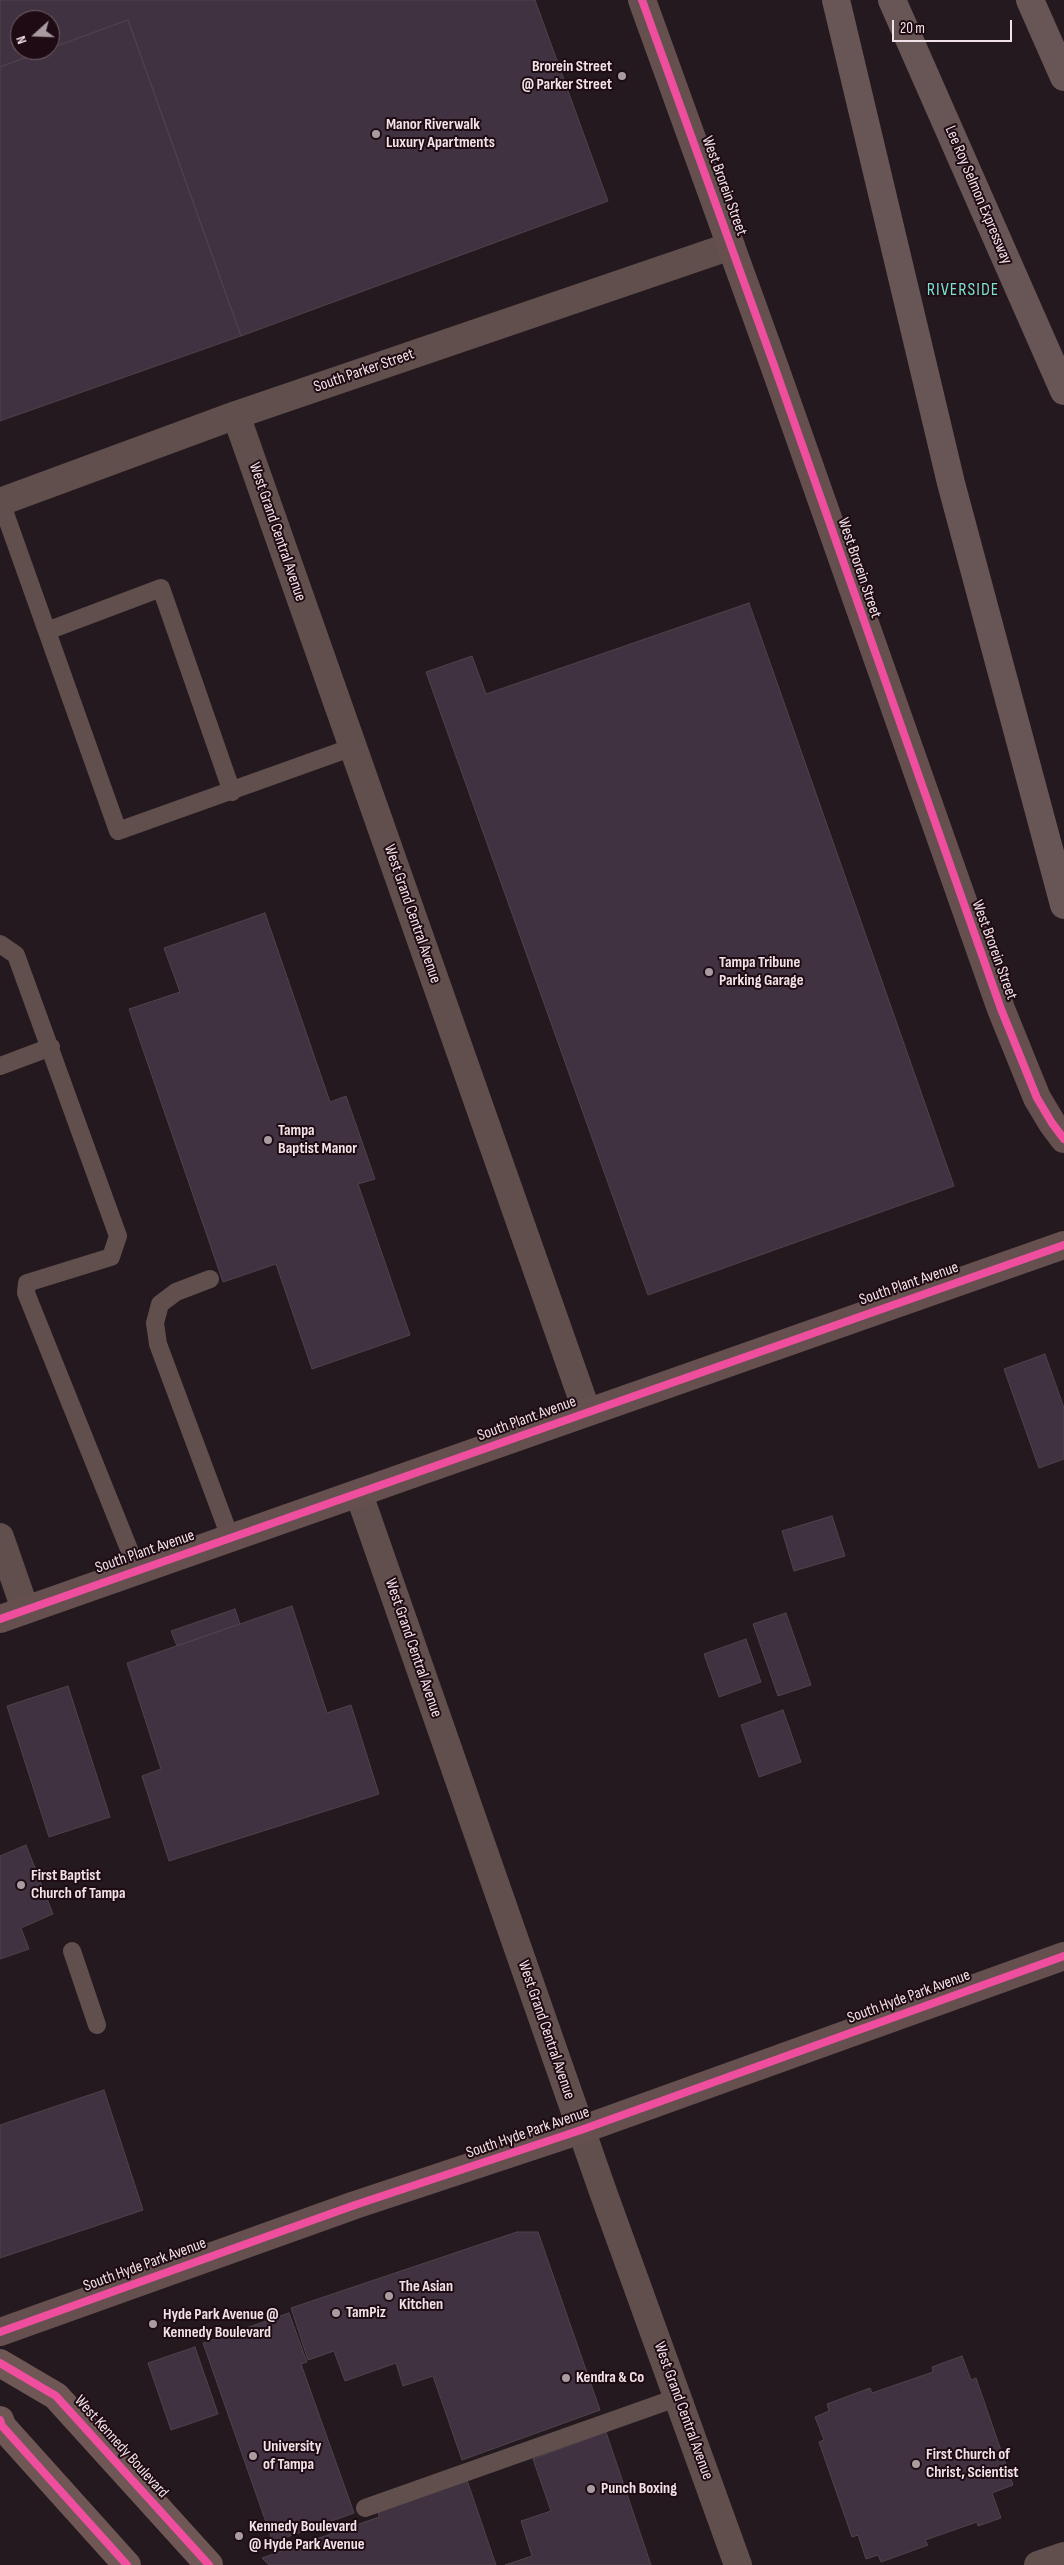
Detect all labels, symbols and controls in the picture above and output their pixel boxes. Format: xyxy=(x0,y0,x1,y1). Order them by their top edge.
north arrow xyxy=(10,10,60,60)
scale bar xyxy=(894,10,1014,42)
text: 20 m xyxy=(900,19,925,38)
text: N xyxy=(12,34,31,46)
place label: Brorein Street @ Parker Street xyxy=(522,57,612,95)
marker: Brorein Street @ Parker Street xyxy=(616,70,628,82)
place label: Manor Riverwalk Luxury Apartments xyxy=(386,115,495,153)
street label: Lee Roy Selmon Expressway xyxy=(940,123,1016,267)
marker: Manor Riverwalk Luxury Apartments xyxy=(370,128,382,140)
street label: West Brorein Street xyxy=(697,134,751,238)
district label: RIVERSIDE xyxy=(926,279,1000,301)
street label: South Parker Street xyxy=(311,345,417,397)
street label: West Grand Central Avenue xyxy=(244,460,310,604)
street label: West Brorein Street xyxy=(833,515,885,621)
street label: West Grand Central Avenue xyxy=(379,842,445,986)
street label: West Brorein Street xyxy=(967,898,1021,1002)
place label: Tampa Tribune Parking Garage xyxy=(719,953,804,991)
marker: Tampa Tribune Parking Garage xyxy=(703,966,715,978)
place label: Tampa Baptist Manor xyxy=(278,1121,357,1159)
marker: Tampa Baptist Manor xyxy=(262,1134,274,1146)
street label: South Plant Avenue xyxy=(857,1258,961,1310)
street label: South Plant Avenue xyxy=(475,1392,579,1446)
street label: South Plant Avenue xyxy=(93,1526,197,1578)
street label: West Grand Central Avenue xyxy=(380,1576,446,1720)
place label: First Baptist Church of Tampa xyxy=(31,1866,126,1904)
marker: First Baptist Church of Tampa xyxy=(15,1879,27,1891)
street label: West Grand Central Avenue xyxy=(513,1958,579,2102)
street label: South Hyde Park Avenue xyxy=(845,1966,973,2028)
street label: South Hyde Park Avenue xyxy=(464,2103,592,2163)
street label: South Hyde Park Avenue xyxy=(81,2234,209,2296)
place label: The Asian Kitchen xyxy=(399,2277,453,2315)
marker: The Asian Kitchen xyxy=(383,2290,395,2302)
place label: TamPiz xyxy=(346,2303,386,2323)
place label: Hyde Park Avenue @ Kennedy Boulevard xyxy=(163,2305,279,2343)
marker: TamPiz xyxy=(330,2307,342,2319)
marker: Hyde Park Avenue @ Kennedy Boulevard xyxy=(147,2318,159,2330)
street label: West Grand Central Avenue xyxy=(649,2339,717,2483)
place label: Kendra & Co xyxy=(576,2368,644,2388)
marker: Kendra & Co xyxy=(560,2372,572,2384)
street label: West Kennedy Boulevard xyxy=(70,2392,172,2502)
place label: University of Tampa xyxy=(263,2437,321,2475)
place label: First Church of Christ, Scientist xyxy=(926,2445,1019,2483)
marker: University of Tampa xyxy=(247,2450,259,2462)
marker: First Church of Christ, Scientist xyxy=(910,2458,922,2470)
place label: Punch Boxing xyxy=(601,2479,677,2499)
marker: Punch Boxing xyxy=(585,2483,597,2495)
place label: Kennedy Boulevard @ Hyde Park Avenue xyxy=(249,2517,365,2555)
marker: Kennedy Boulevard @ Hyde Park Avenue xyxy=(233,2530,245,2542)

